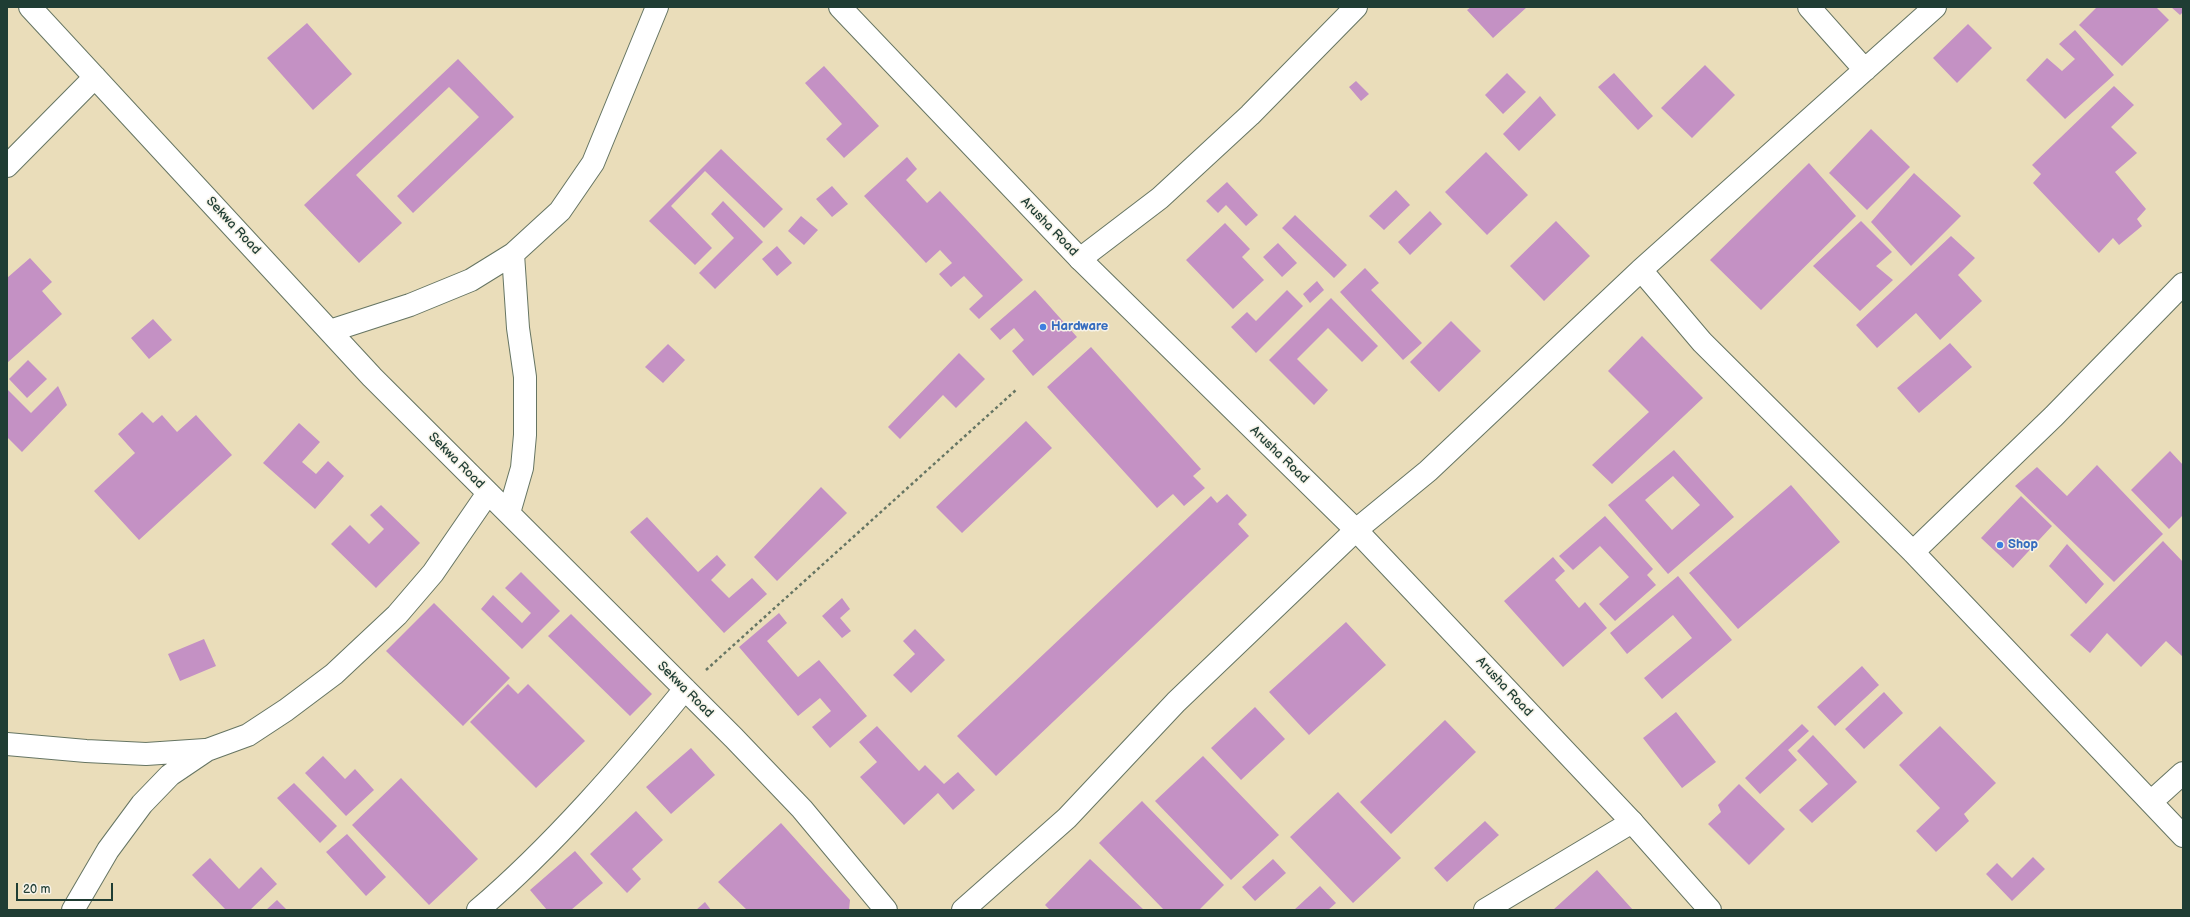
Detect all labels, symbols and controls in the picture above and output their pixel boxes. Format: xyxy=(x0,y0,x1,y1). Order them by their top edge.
street label: Sekwa Road xyxy=(202,194,264,258)
street label: Arusha Road xyxy=(1017,194,1081,260)
place label: Hardware xyxy=(1051,319,1108,335)
marker: Hardware xyxy=(1038,322,1048,332)
street label: Arusha Road xyxy=(1246,423,1312,487)
street label: Sekwa Road xyxy=(425,430,487,492)
place label: Shop xyxy=(2008,537,2038,553)
marker: Shop xyxy=(1995,540,2005,550)
street label: Arusha Road xyxy=(1472,654,1536,720)
street label: Sekwa Road xyxy=(654,659,716,721)
scale bar xyxy=(18,875,115,901)
text: 20 m xyxy=(23,882,50,897)

